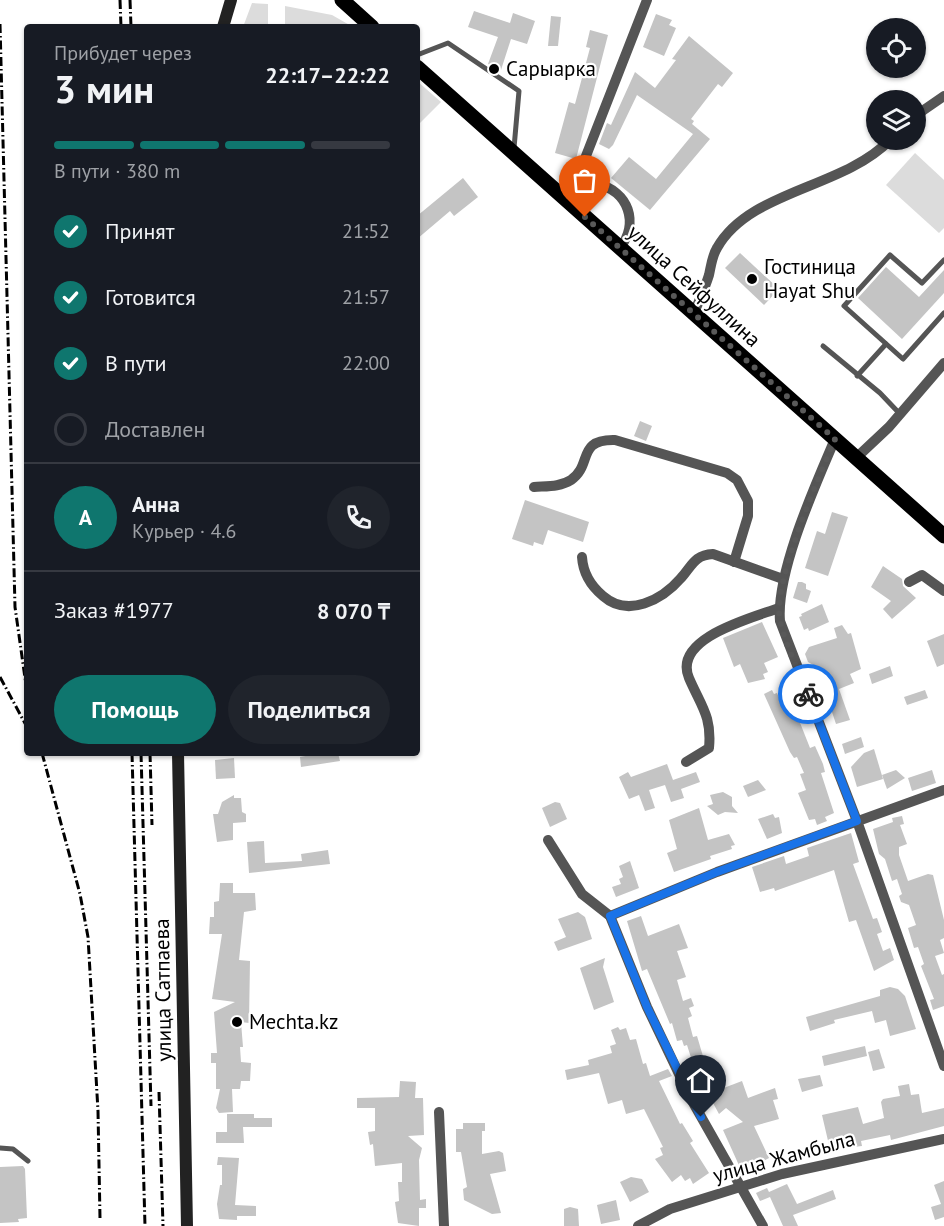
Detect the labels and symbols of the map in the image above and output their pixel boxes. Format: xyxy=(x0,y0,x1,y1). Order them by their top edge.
place label: Сарыарка xyxy=(506,55,596,82)
marker: Сарыарка xyxy=(487,62,501,76)
pin xyxy=(559,155,610,217)
street label: улица Сейфуллина xyxy=(622,219,767,353)
place label: Гостиница Hayat Shu xyxy=(764,253,856,304)
marker: Гостиница Hayat Shu xyxy=(745,272,759,286)
courier xyxy=(778,664,838,724)
street label: улица Сатпаева xyxy=(148,918,177,1062)
place label: Mechta.kz xyxy=(249,1008,338,1035)
marker: Mechta.kz xyxy=(230,1015,244,1029)
pin xyxy=(675,1055,726,1117)
street label: улица Жамбыла xyxy=(710,1125,858,1188)

